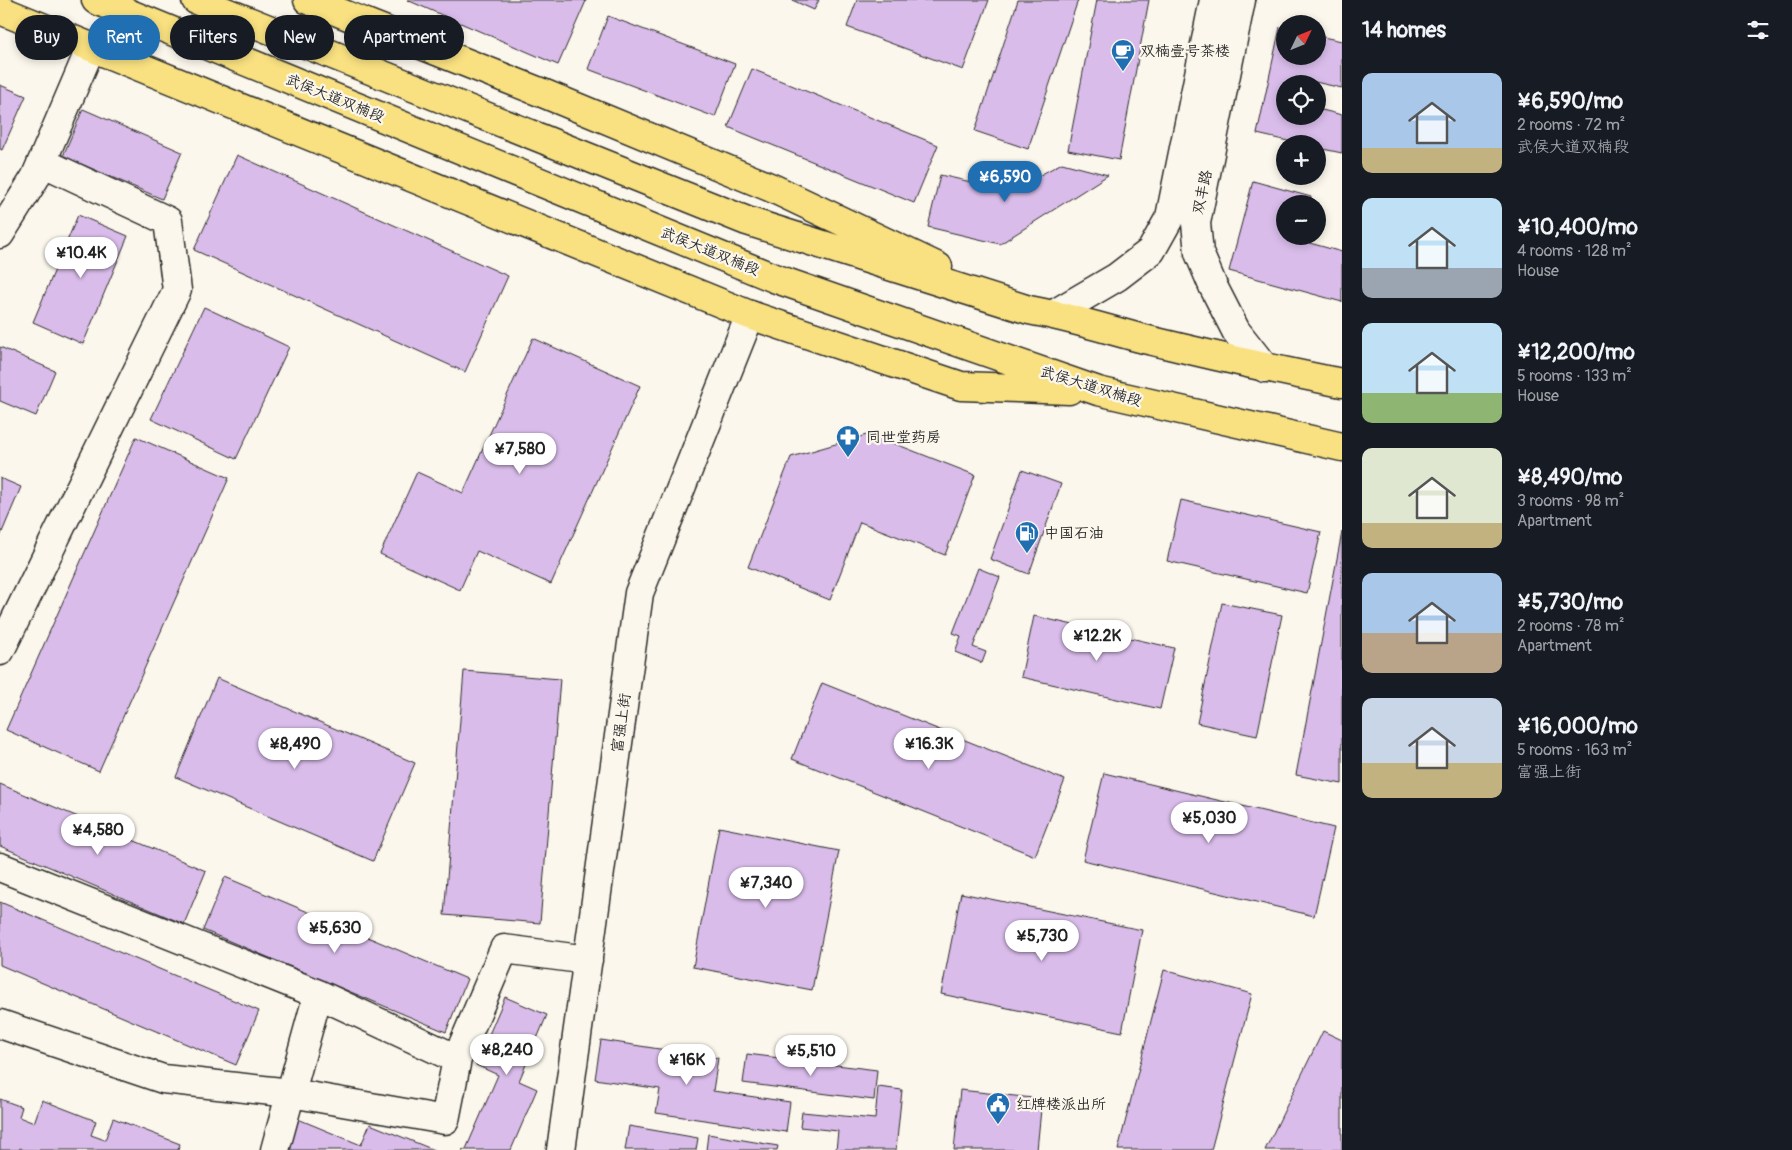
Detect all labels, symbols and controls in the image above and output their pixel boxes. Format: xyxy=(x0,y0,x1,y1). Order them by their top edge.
chip: Buy xyxy=(15,15,78,60)
chip: Rent xyxy=(88,15,160,60)
chip: Filters xyxy=(170,15,255,60)
chip: New xyxy=(265,15,334,60)
chip: Apartment xyxy=(344,15,464,60)
north arrow xyxy=(1276,15,1326,65)
map controls xyxy=(1276,15,1326,245)
icon: filters xyxy=(1744,16,1772,44)
text: 14 homes xyxy=(1362,17,1446,44)
cafe icon: 双楠壹号茶楼 xyxy=(1110,38,1136,72)
place label: 双楠壹号茶楼 xyxy=(1140,42,1230,61)
street label: 武侯大道双楠段 xyxy=(283,70,387,127)
button: locate xyxy=(1276,75,1326,125)
text: ¥6,590/mo xyxy=(1517,88,1623,115)
icon: home xyxy=(1402,93,1462,153)
text: 2 rooms · 72 m² xyxy=(1517,115,1625,135)
button: + xyxy=(1276,135,1326,185)
text: 武侯大道双楠段 xyxy=(1517,137,1629,157)
pin: ¥6,590 xyxy=(964,160,1046,203)
text: ¥6,590 xyxy=(979,167,1031,187)
street label: 双丰路 xyxy=(1189,168,1216,216)
button: − xyxy=(1276,195,1326,245)
text: ¥10,400/mo xyxy=(1517,214,1638,241)
icon: home xyxy=(1402,218,1462,278)
street label: 武侯大道双楠段 xyxy=(658,223,762,280)
pin: ¥10.4K xyxy=(40,236,122,279)
text: 4 rooms · 128 m² xyxy=(1517,241,1632,261)
text: ¥10.4K xyxy=(56,243,106,263)
text: House xyxy=(1517,261,1559,281)
text: ¥12,200/mo xyxy=(1517,339,1635,366)
icon: home xyxy=(1402,343,1462,403)
street label: 武侯大道双楠段 xyxy=(1038,362,1144,411)
text: 5 rooms · 133 m² xyxy=(1517,366,1632,386)
text: House xyxy=(1517,386,1559,406)
pharmacy icon: 同世堂药房 xyxy=(835,424,861,458)
place label: 同世堂药房 xyxy=(866,428,941,447)
pin: ¥7,580 xyxy=(479,432,561,475)
text: ¥7,580 xyxy=(494,439,546,459)
text: ¥8,490/mo xyxy=(1517,464,1622,491)
icon: home xyxy=(1402,468,1462,528)
text: 3 rooms · 98 m² xyxy=(1517,491,1624,511)
text: Apartment xyxy=(1517,511,1592,531)
fuel station icon: 中国石油 xyxy=(1014,520,1040,554)
place label: 中国石油 xyxy=(1044,524,1104,543)
text: ¥5,730/mo xyxy=(1517,589,1623,616)
icon: home xyxy=(1402,593,1462,653)
text: 2 rooms · 78 m² xyxy=(1517,616,1624,636)
pin: ¥12.2K xyxy=(1056,620,1138,662)
text: ¥12.2K xyxy=(1073,626,1121,646)
text: Apartment xyxy=(1517,636,1592,656)
street label: 富强上街 xyxy=(608,692,635,754)
text: ¥16,000/mo xyxy=(1517,713,1638,740)
icon: home xyxy=(1402,718,1462,778)
pin: ¥8,490 xyxy=(254,728,336,770)
pin: ¥16.3K xyxy=(888,728,970,770)
text: ¥8,490 xyxy=(269,734,321,754)
text: ¥16.3K xyxy=(905,734,953,754)
text: 5 rooms · 163 m² xyxy=(1517,740,1632,760)
text: 富强上街 xyxy=(1517,762,1581,782)
pin: ¥5,030 xyxy=(1168,802,1250,844)
text: ¥5,030 xyxy=(1182,808,1236,828)
pin: ¥4,580 xyxy=(57,814,139,856)
text: ¥4,580 xyxy=(72,820,124,840)
pin: ¥7,340 xyxy=(725,866,807,909)
text: ¥7,340 xyxy=(740,873,792,893)
pin: ¥5,630 xyxy=(294,912,376,954)
text: ¥5,630 xyxy=(308,918,362,938)
pin: ¥5,730 xyxy=(1001,920,1083,962)
text: ¥5,730 xyxy=(1016,926,1068,946)
pin: ¥8,240 xyxy=(466,1034,548,1076)
pin: ¥5,510 xyxy=(770,1034,852,1077)
text: ¥8,240 xyxy=(481,1040,533,1060)
text: ¥5,510 xyxy=(786,1041,836,1061)
pin: ¥16K xyxy=(657,1044,717,1086)
text: ¥16K xyxy=(669,1050,705,1070)
public building icon: 红牌楼派出所 xyxy=(985,1091,1011,1125)
place label: 红牌楼派出所 xyxy=(1016,1095,1106,1114)

